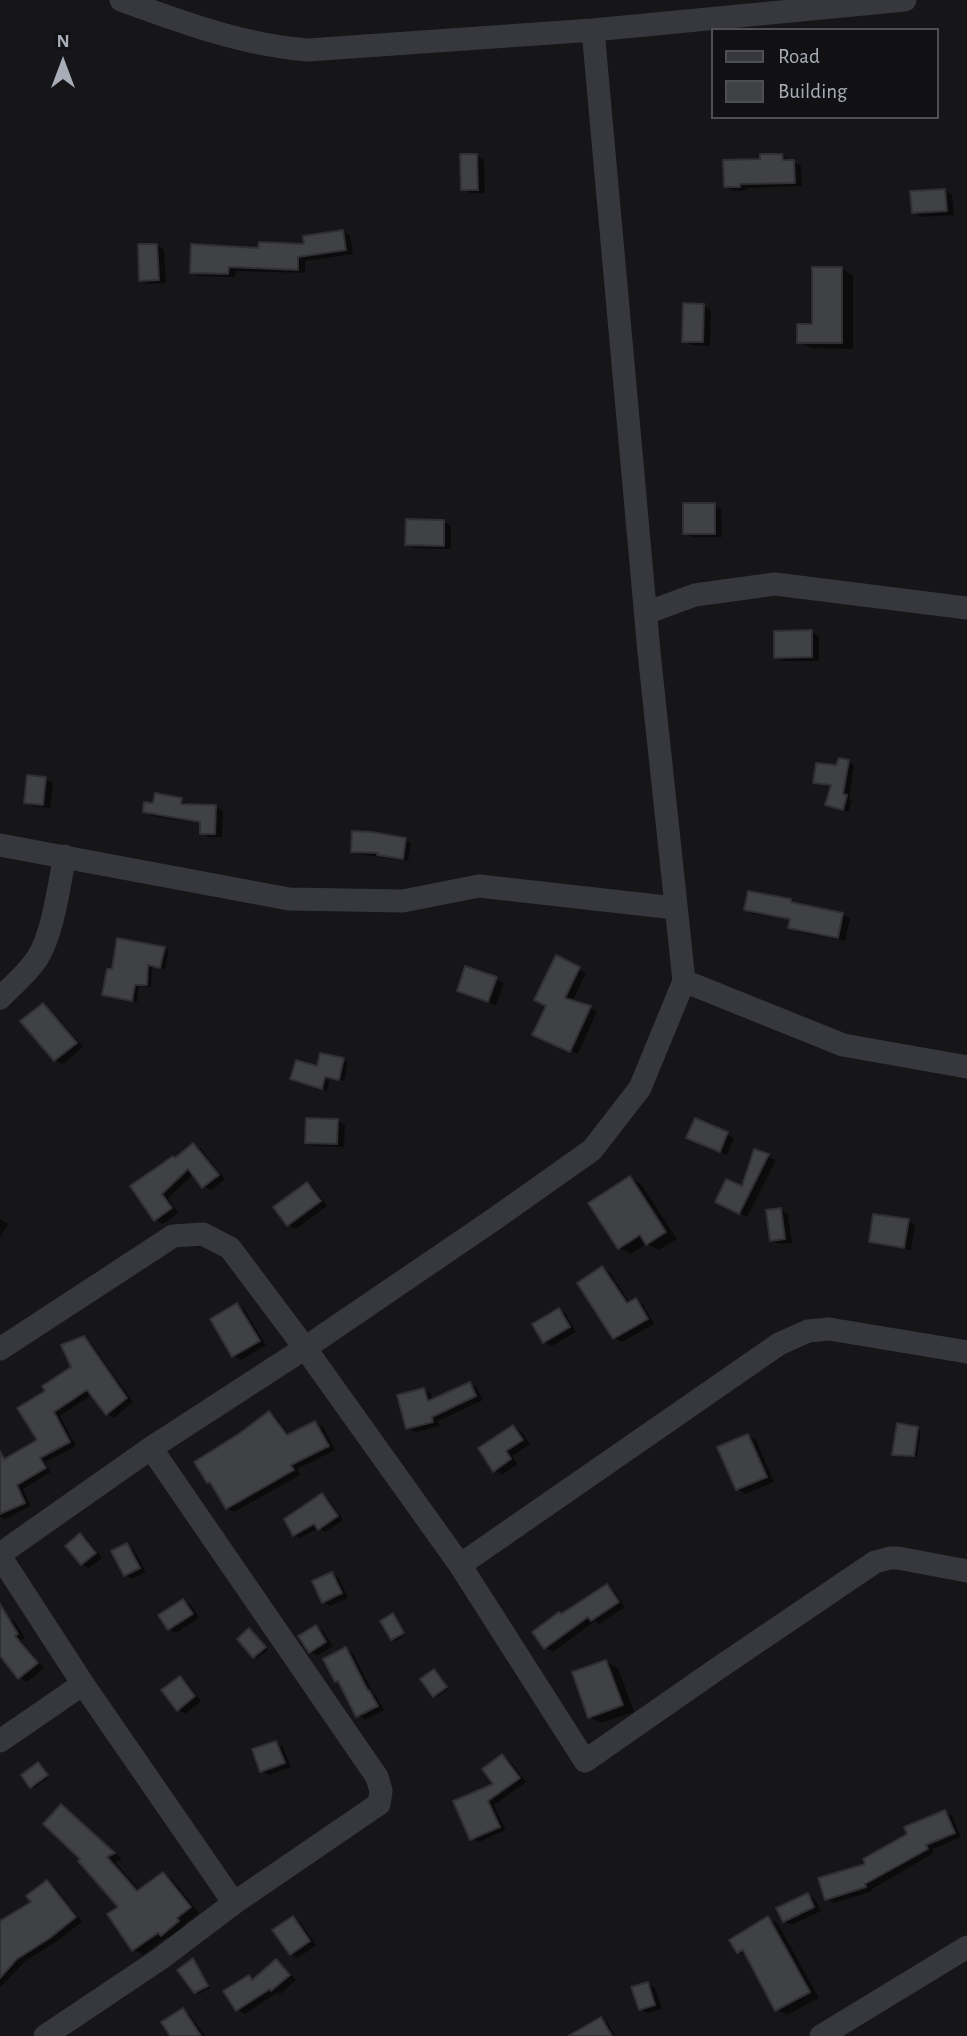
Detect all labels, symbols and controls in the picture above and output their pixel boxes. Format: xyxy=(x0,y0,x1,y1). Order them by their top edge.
north arrow xyxy=(28,28,98,98)
legend xyxy=(712,28,939,119)
text: N xyxy=(56,32,70,51)
text: Road xyxy=(778,46,820,67)
text: Building xyxy=(778,81,847,102)

